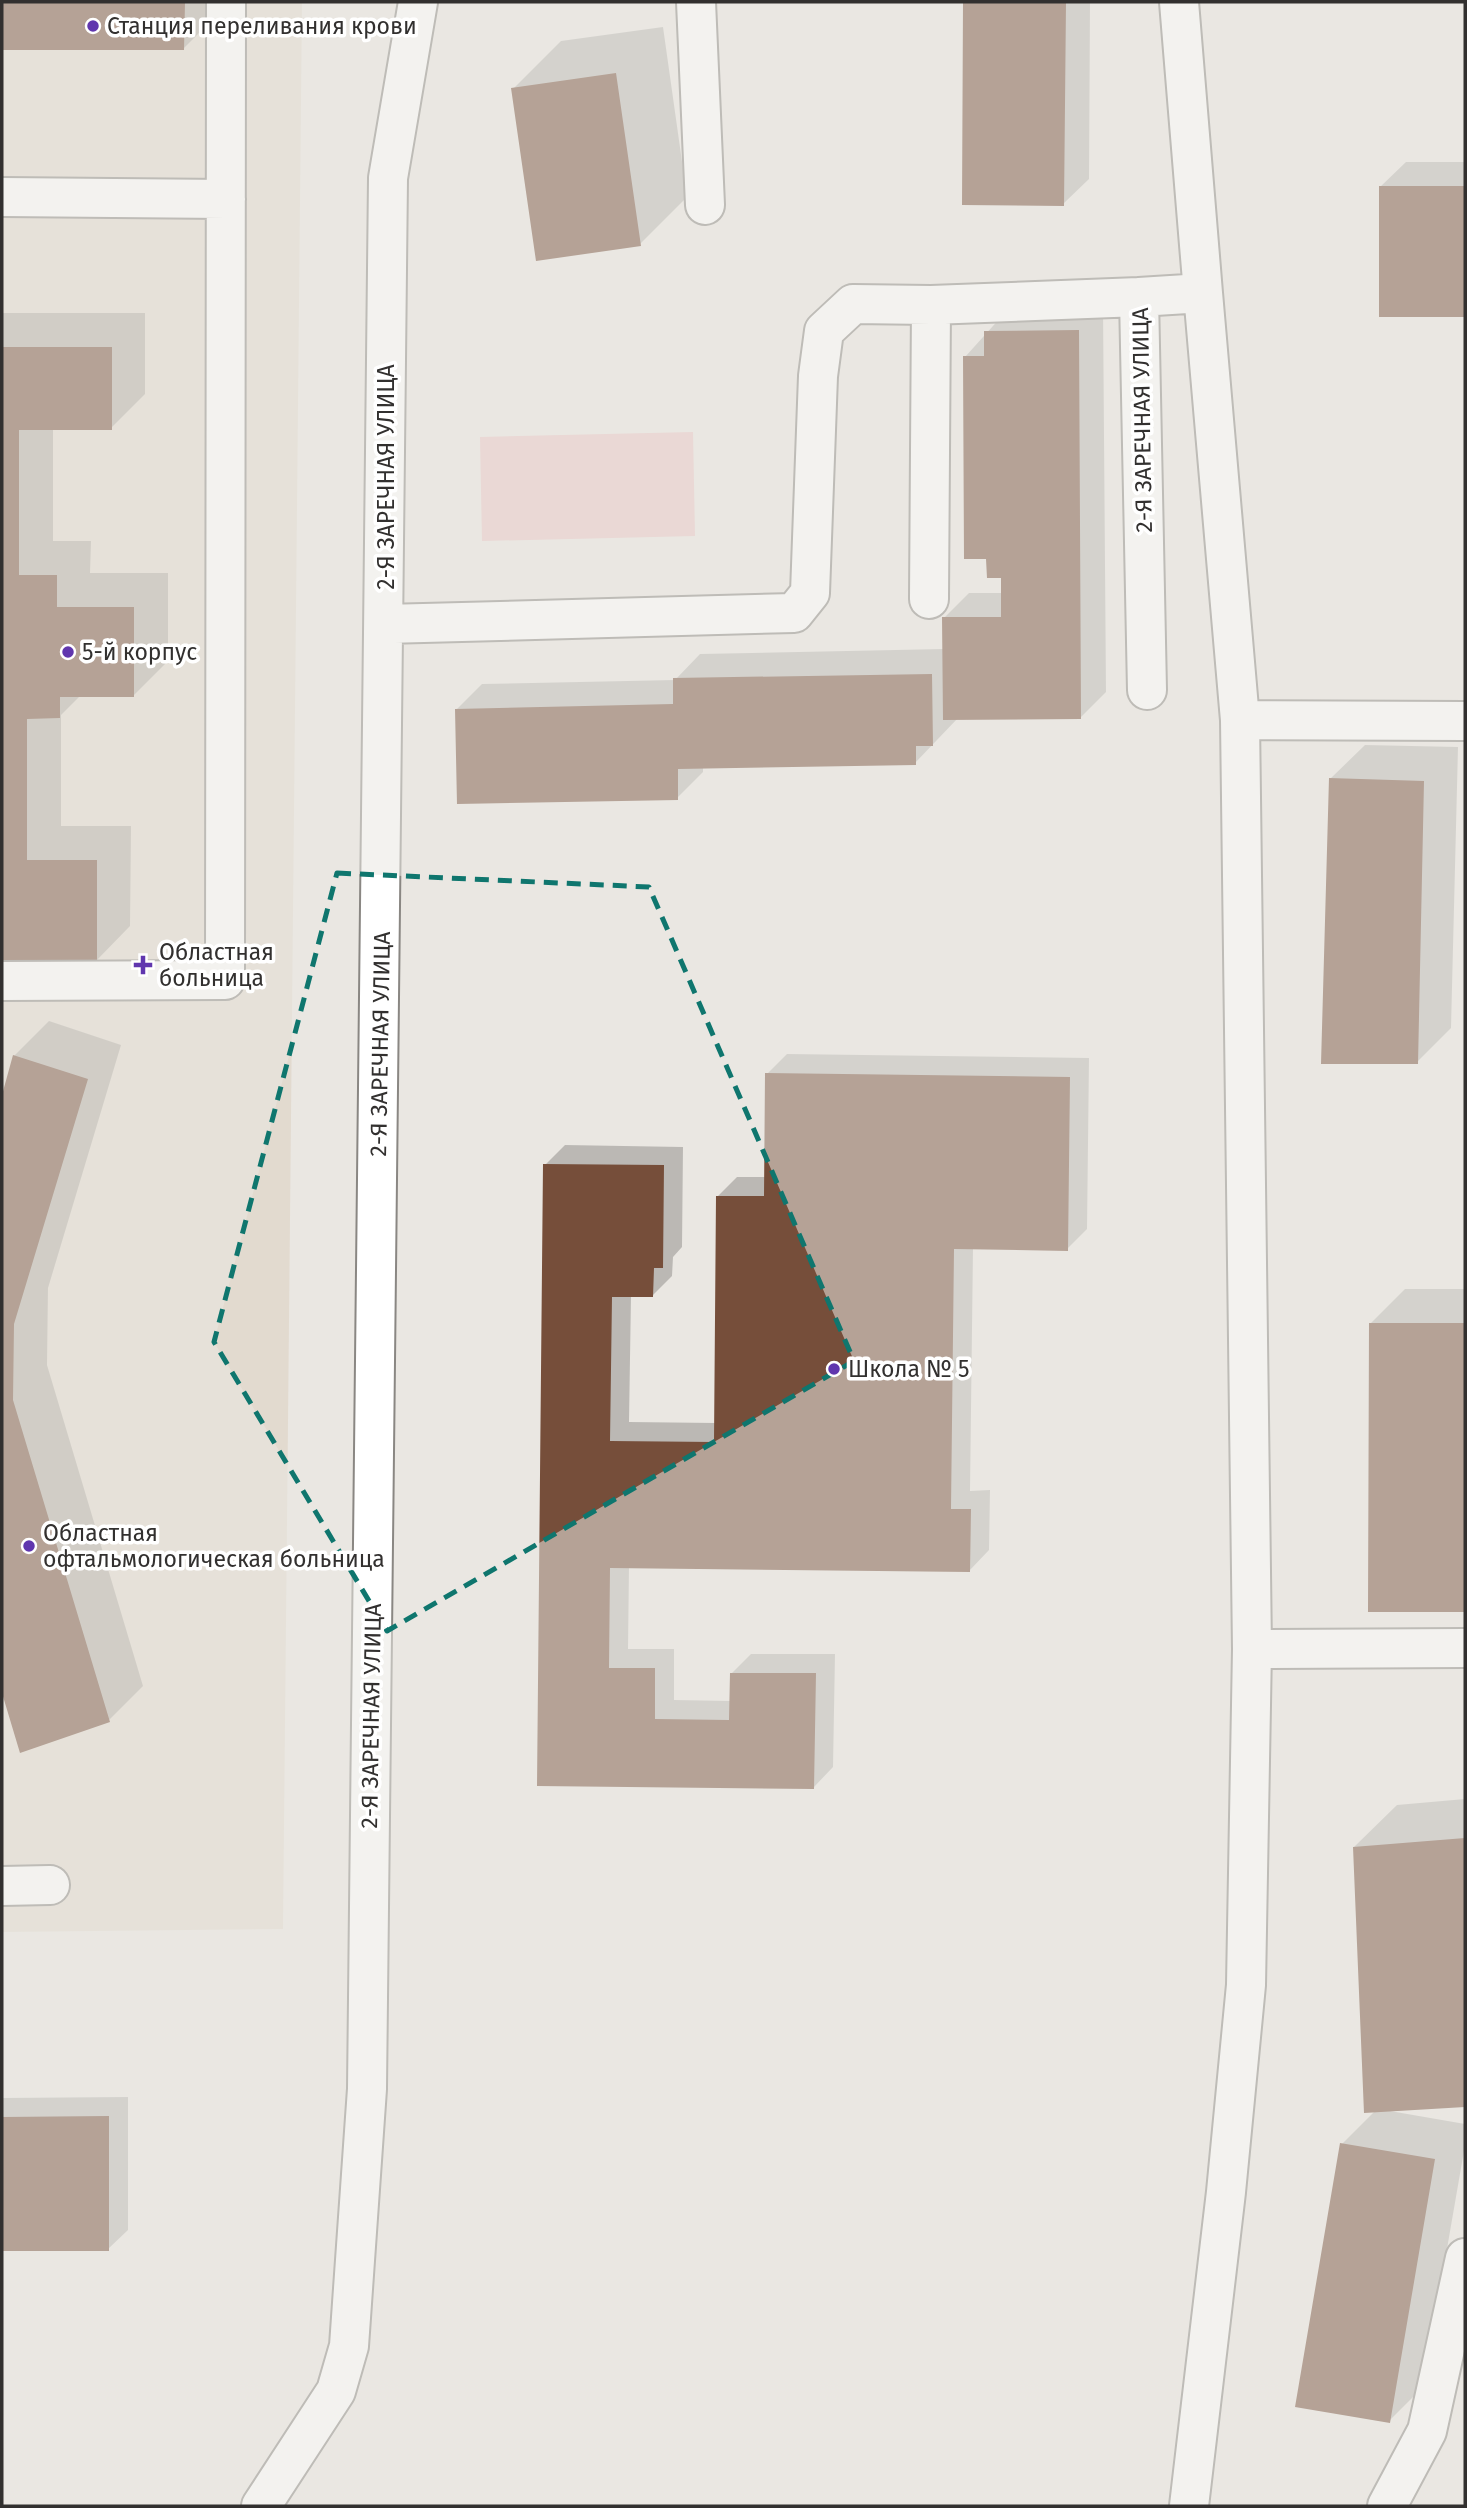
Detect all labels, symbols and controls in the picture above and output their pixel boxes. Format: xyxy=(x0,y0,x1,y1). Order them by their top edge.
place label: Станция переливания крови xyxy=(107,12,417,40)
marker: Станция переливания крови xyxy=(85,18,101,34)
street label: 2-Я ЗАРЕЧНАЯ УЛИЦА xyxy=(1126,306,1158,533)
street label: 2-Я ЗАРЕЧНАЯ УЛИЦА xyxy=(372,364,400,590)
place label: 5-й корпус xyxy=(82,638,197,666)
marker: 5-й корпус xyxy=(60,644,76,660)
street label: 2-Я ЗАРЕЧНАЯ УЛИЦА xyxy=(364,930,396,1157)
place label: Областная больница xyxy=(159,938,274,992)
marker: Областная больница xyxy=(133,955,153,975)
place label: Школа № 5 xyxy=(848,1355,970,1383)
marker: Школа № 5 xyxy=(826,1361,842,1377)
place label: Областная офтальмологическая больница xyxy=(43,1519,385,1573)
marker: Областная офтальмологическая больница xyxy=(21,1538,37,1554)
street label: 2-Я ЗАРЕЧНАЯ УЛИЦА xyxy=(355,1602,387,1829)

